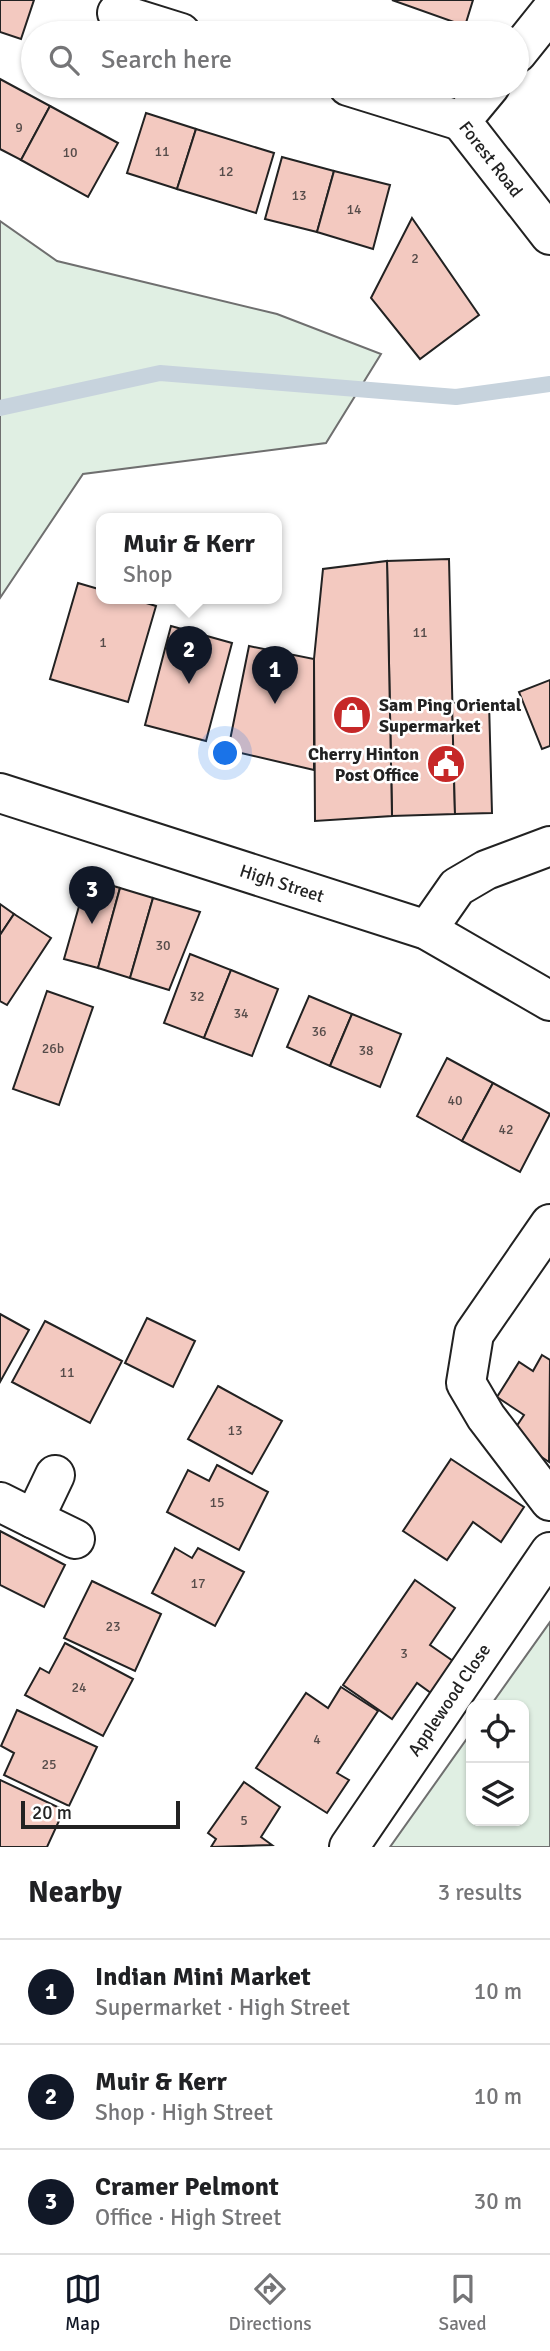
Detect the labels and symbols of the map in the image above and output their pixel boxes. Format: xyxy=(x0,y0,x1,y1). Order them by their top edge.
street label: Forest Road xyxy=(454,117,527,202)
house number: 9 xyxy=(15,119,23,136)
house number: 11 xyxy=(154,143,170,160)
house number: 10 xyxy=(62,144,78,161)
house number: 12 xyxy=(218,163,234,180)
house number: 13 xyxy=(291,187,307,204)
house number: 14 xyxy=(346,201,362,218)
house number: 2 xyxy=(411,250,419,267)
house number: 11 xyxy=(412,624,428,641)
pin: 2 xyxy=(166,626,212,684)
house number: 1 xyxy=(99,634,107,651)
pin: 1 xyxy=(252,646,298,704)
shop icon: Sam Ping Oriental Supermarket xyxy=(331,694,373,736)
place label: Sam Ping Oriental Supermarket xyxy=(379,694,522,737)
your location xyxy=(208,736,242,770)
place label: Cherry Hinton Post Office xyxy=(308,743,419,786)
public building icon: Cherry Hinton Post Office xyxy=(425,743,467,785)
street label: High Street xyxy=(237,860,327,907)
pin: 3 xyxy=(69,866,115,924)
house number: 30 xyxy=(155,937,171,954)
house number: 32 xyxy=(189,988,205,1005)
house number: 34 xyxy=(233,1005,249,1022)
house number: 36 xyxy=(311,1023,327,1040)
house number: 26b xyxy=(42,1040,64,1057)
house number: 38 xyxy=(358,1042,374,1059)
house number: 40 xyxy=(447,1092,463,1109)
house number: 42 xyxy=(498,1121,514,1138)
house number: 11 xyxy=(59,1364,75,1381)
house number: 13 xyxy=(227,1422,243,1439)
house number: 15 xyxy=(209,1494,225,1511)
house number: 17 xyxy=(190,1575,206,1592)
house number: 23 xyxy=(105,1618,121,1635)
street label: Applewood Close xyxy=(403,1639,495,1760)
house number: 3 xyxy=(400,1645,408,1662)
house number: 24 xyxy=(71,1679,87,1696)
house number: 4 xyxy=(313,1731,321,1748)
house number: 25 xyxy=(41,1756,57,1773)
scale bar xyxy=(21,1798,180,1830)
house number: 5 xyxy=(240,1812,248,1829)

